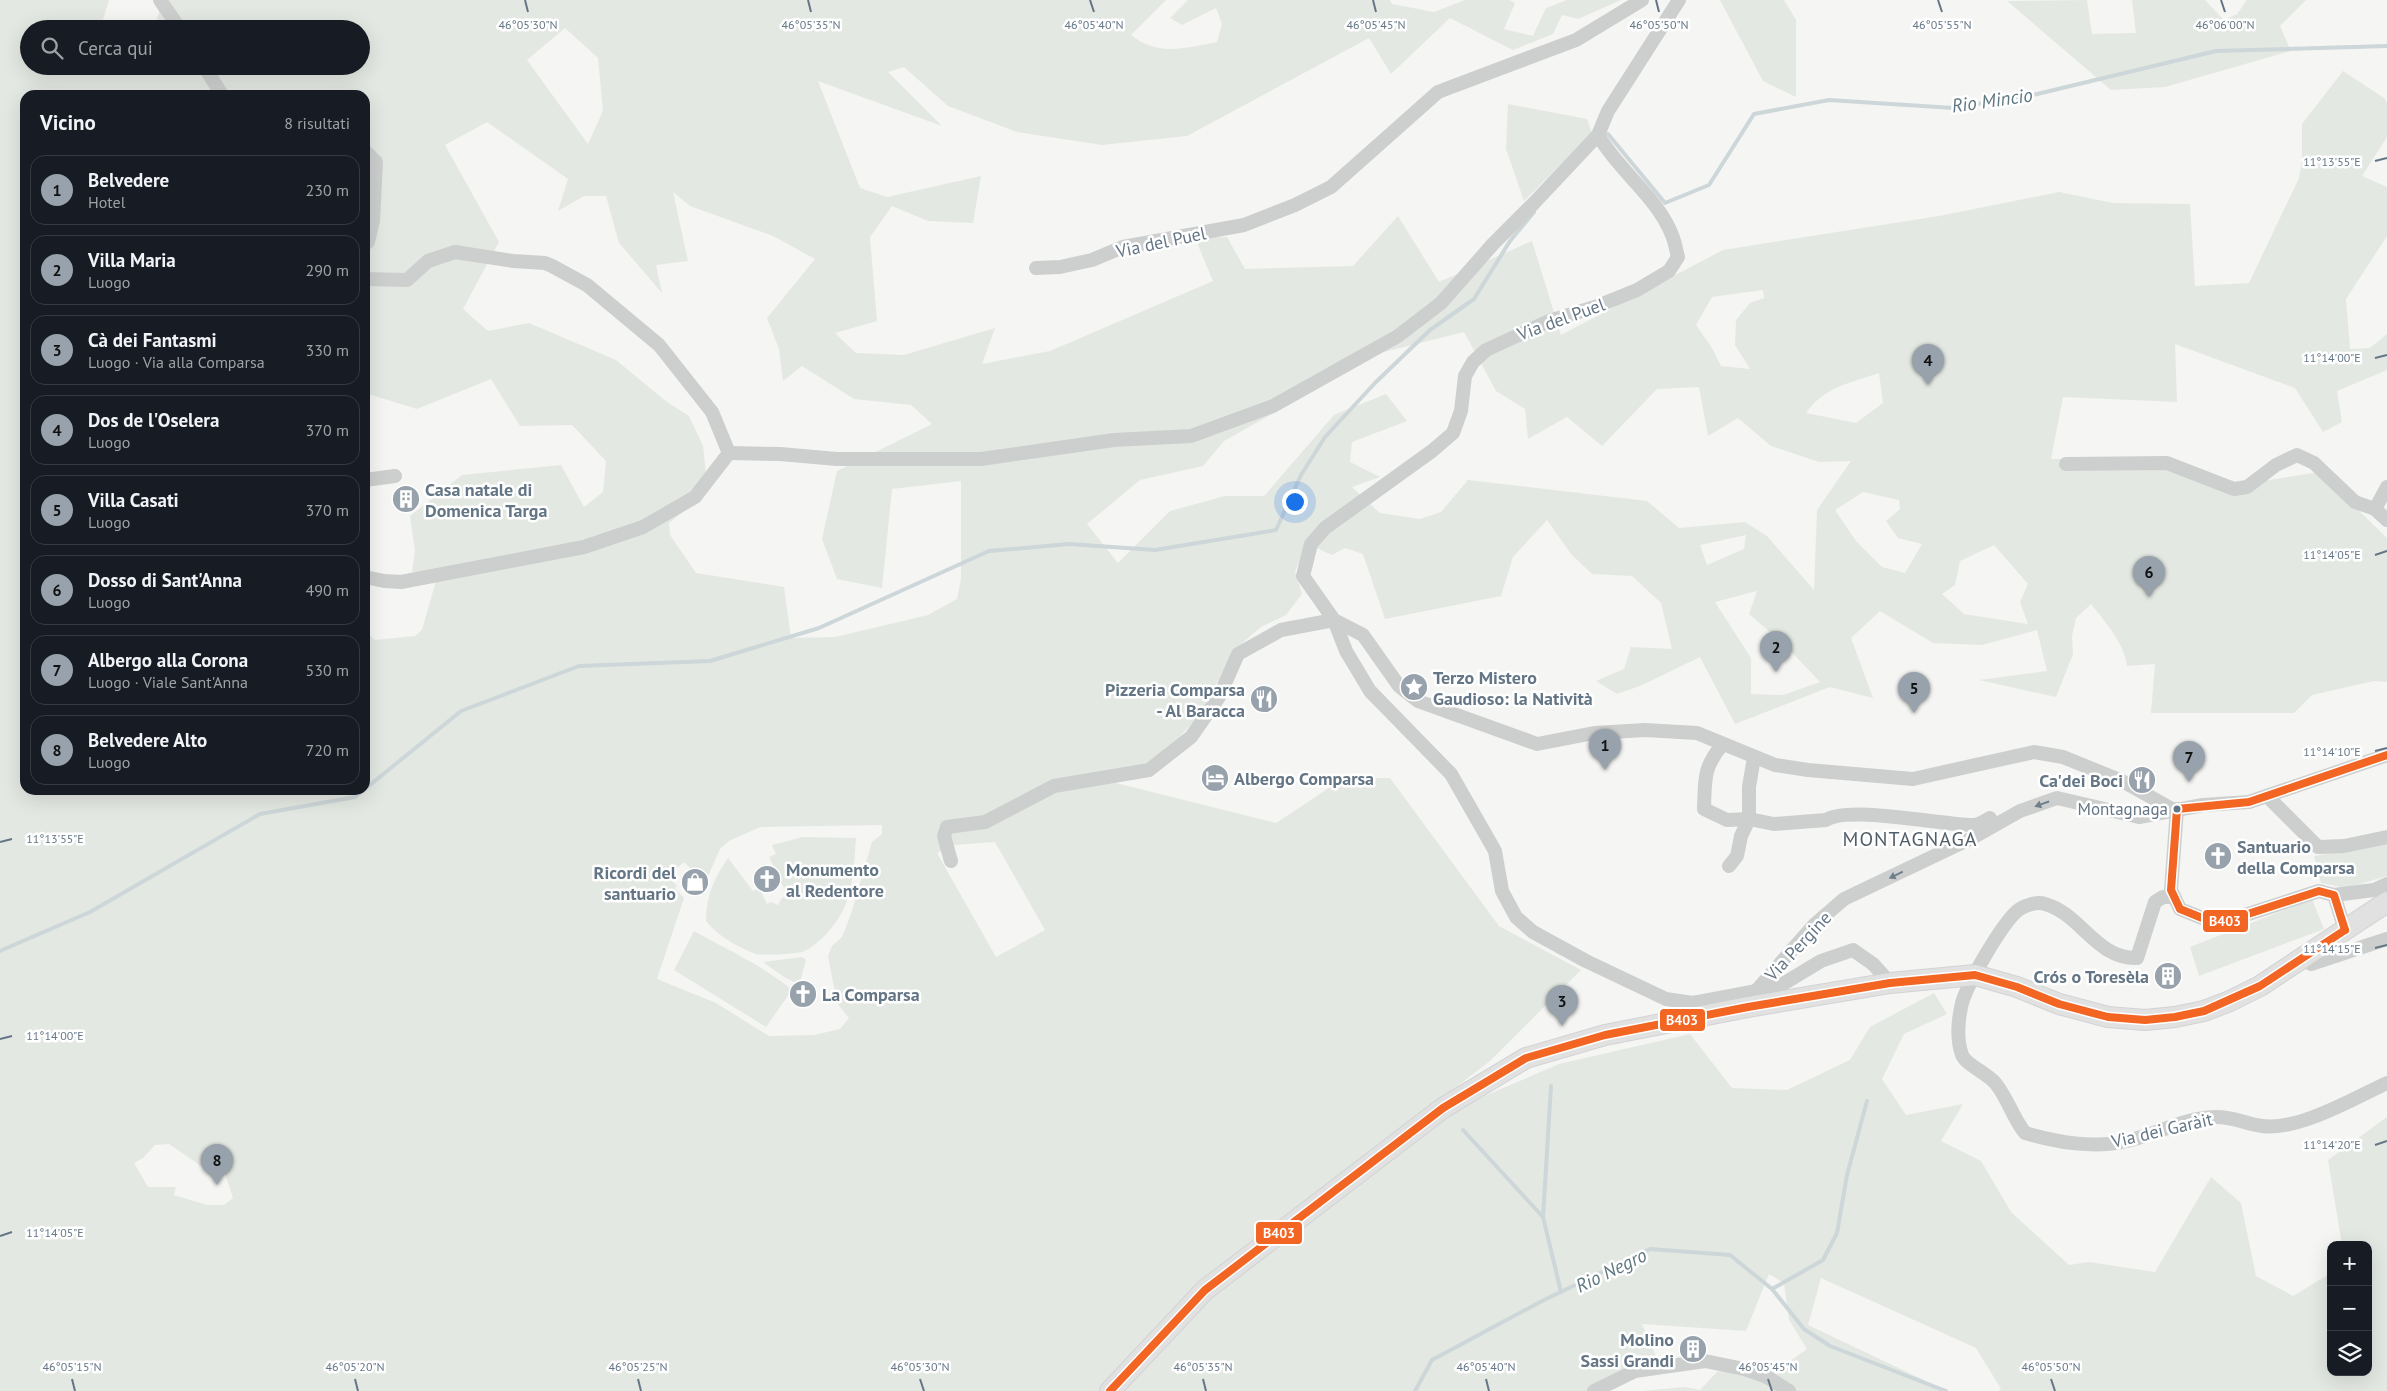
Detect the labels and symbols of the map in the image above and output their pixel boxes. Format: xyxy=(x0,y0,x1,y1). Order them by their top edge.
text: 46°05'30"N xyxy=(498,17,558,32)
text: 46°05'35"N xyxy=(781,17,841,32)
text: 46°05'40"N xyxy=(1064,17,1124,32)
text: 46°05'45"N xyxy=(1346,17,1406,32)
text: 46°05'50"N xyxy=(1629,17,1689,32)
text: 46°05'55"N xyxy=(1912,17,1972,32)
text: 46°06'00"N xyxy=(2195,17,2255,32)
water label: Rio Mincio xyxy=(1950,82,2034,118)
text: 11°13'55"E xyxy=(2303,154,2361,169)
street label: Via del Puel xyxy=(1113,221,1209,263)
street label: Via del Puel xyxy=(1513,292,1608,346)
pin: 4 xyxy=(1912,344,1944,385)
text: 11°14'00"E xyxy=(2303,350,2361,365)
place label: Casa natale di Domenica Targa xyxy=(425,478,547,522)
building icon: Casa natale di Domenica Targa xyxy=(391,484,421,514)
your location xyxy=(1282,489,1308,515)
text: 11°14'05"E xyxy=(2303,547,2361,562)
pin: 6 xyxy=(2133,556,2165,597)
pin: 2 xyxy=(1760,631,1792,672)
place label: Terzo Mistero Gaudioso: la Natività xyxy=(1433,666,1593,710)
place icon: Terzo Mistero Gaudioso: la Natività xyxy=(1399,672,1429,702)
pin: 5 xyxy=(1898,672,1930,713)
place label: Pizzeria Comparsa - Al Baracca xyxy=(1105,678,1245,722)
restaurant icon: Pizzeria Comparsa - Al Baracca xyxy=(1249,684,1279,714)
pin: 1 xyxy=(1589,729,1621,770)
pin: 7 xyxy=(2173,741,2205,782)
text: 11°14'10"E xyxy=(2303,744,2361,759)
hotel icon: Albergo Comparsa xyxy=(1200,763,1230,793)
restaurant icon: Ca'dei Boci xyxy=(2127,765,2157,795)
place label: Albergo Comparsa xyxy=(1234,767,1374,790)
place label: Ca'dei Boci xyxy=(2039,769,2123,792)
place label: Montagnaga xyxy=(2078,798,2168,820)
one-way arrow xyxy=(2034,800,2049,808)
marker: Montagnaga xyxy=(2172,804,2182,814)
district label: MONTAGNAGA xyxy=(1843,826,1977,852)
text: 11°13'55"E xyxy=(26,831,84,846)
place label: Santuario della Comparsa xyxy=(2237,835,2355,879)
church icon: Santuario della Comparsa xyxy=(2203,841,2233,871)
place label: Monumento al Redentore xyxy=(786,858,884,902)
place label: Ricordi del santuario xyxy=(594,861,677,905)
church icon: Monumento al Redentore xyxy=(752,864,782,894)
shop icon: Ricordi del santuario xyxy=(680,867,710,897)
one-way arrow xyxy=(1889,871,1904,879)
street label: Via Pergine xyxy=(1759,906,1836,986)
line badge: B403 xyxy=(2202,909,2249,933)
text: B403 xyxy=(2209,912,2241,930)
text: 11°14'15"E xyxy=(2303,941,2361,956)
building icon: Crós o Toresèla xyxy=(2153,961,2183,991)
place label: Crós o Toresèla xyxy=(2033,965,2149,988)
church icon: La Comparsa xyxy=(788,979,818,1009)
place label: La Comparsa xyxy=(822,983,920,1006)
pin: 3 xyxy=(1546,985,1578,1026)
line badge: B403 xyxy=(1659,1008,1706,1032)
text: B403 xyxy=(1666,1011,1698,1029)
text: 11°14'00"E xyxy=(26,1028,84,1043)
street label: Via dei Garàit xyxy=(2108,1107,2215,1153)
text: 11°14'20"E xyxy=(2303,1137,2361,1152)
pin: 8 xyxy=(201,1144,233,1185)
line badge: B403 xyxy=(1255,1221,1303,1245)
text: B403 xyxy=(1263,1224,1295,1242)
text: 11°14'05"E xyxy=(26,1225,84,1240)
water label: Rio Negro xyxy=(1571,1243,1651,1297)
place label: Molino Sassi Grandi xyxy=(1581,1328,1674,1372)
building icon: Molino Sassi Grandi xyxy=(1678,1334,1708,1364)
text: 46°05'15"N xyxy=(42,1359,102,1374)
text: 46°05'20"N xyxy=(325,1359,385,1374)
text: 46°05'25"N xyxy=(608,1359,668,1374)
text: 46°05'30"N xyxy=(890,1359,950,1374)
text: 46°05'35"N xyxy=(1173,1359,1233,1374)
text: 46°05'40"N xyxy=(1456,1359,1516,1374)
text: 46°05'45"N xyxy=(1738,1359,1798,1374)
text: 46°05'50"N xyxy=(2021,1359,2081,1374)

